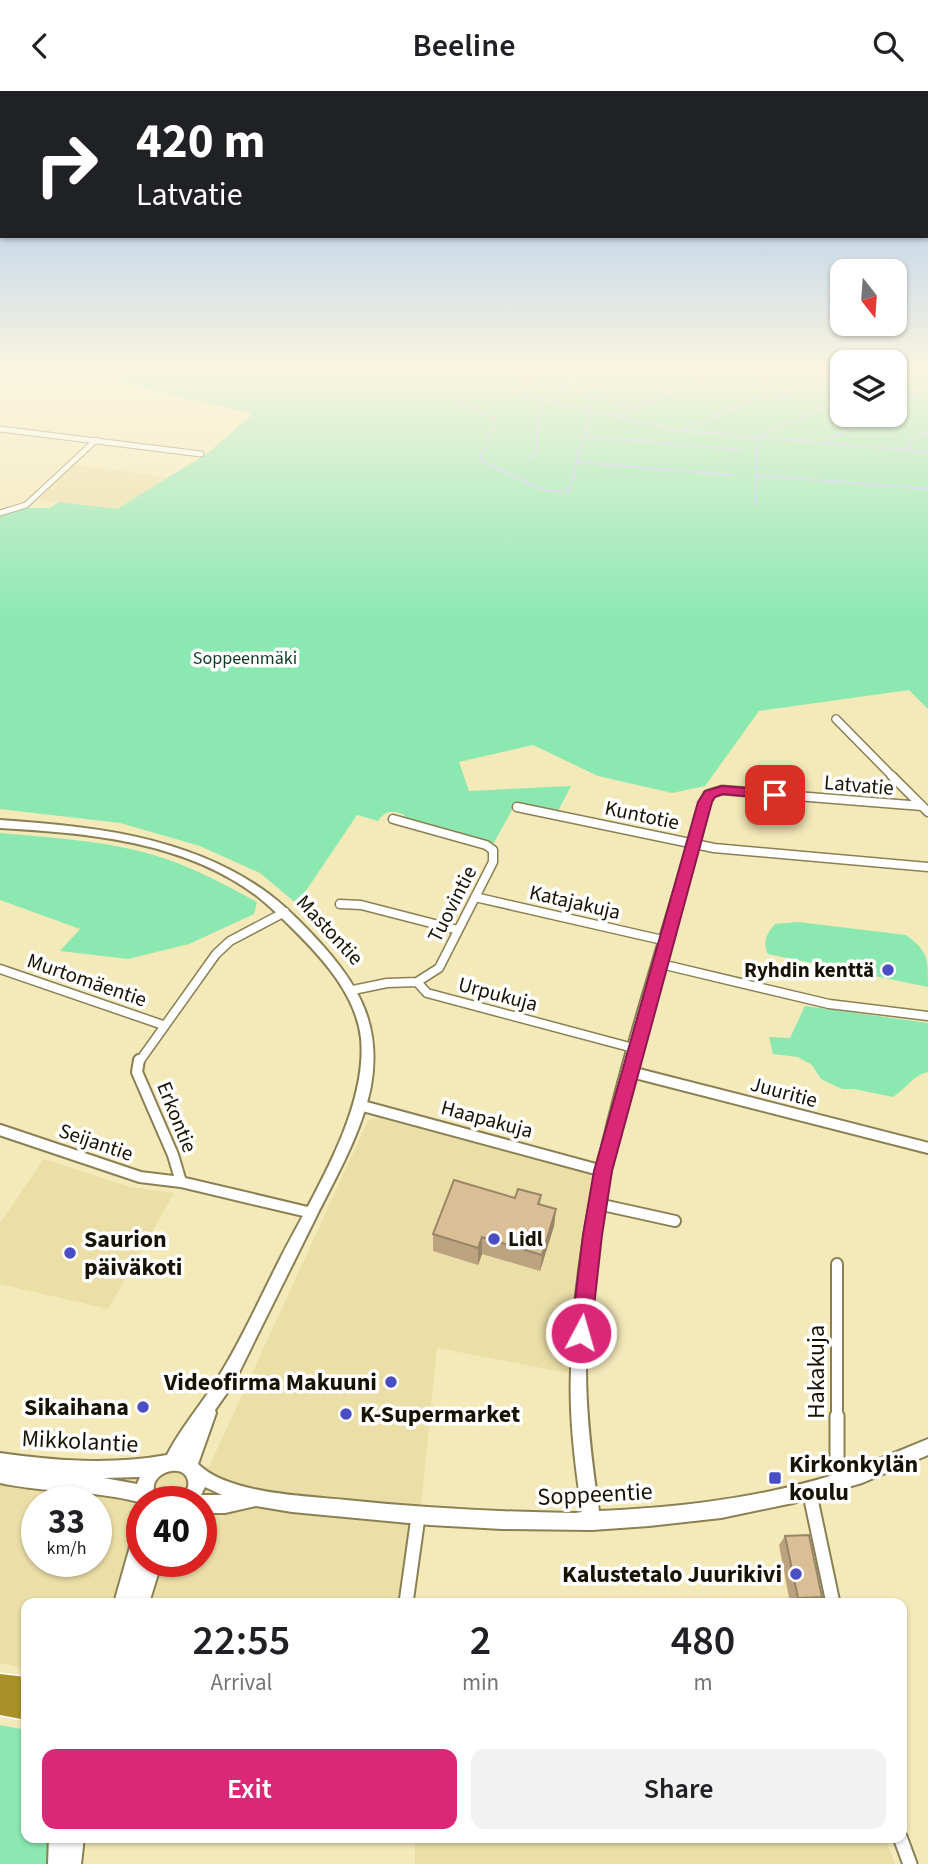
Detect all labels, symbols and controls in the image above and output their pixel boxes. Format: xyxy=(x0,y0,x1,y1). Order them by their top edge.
text: Beeline xyxy=(413,23,515,69)
icon: back xyxy=(21,27,59,65)
icon: search xyxy=(869,27,907,65)
text: 420 m xyxy=(136,107,265,177)
icon: right xyxy=(21,119,112,210)
text: Latvatie xyxy=(136,172,243,218)
north arrow xyxy=(830,259,906,336)
map controls xyxy=(830,259,907,427)
button: layers xyxy=(830,350,907,427)
park label: Soppeenmäki xyxy=(193,646,297,671)
pin xyxy=(745,765,805,825)
street label: Latvatie xyxy=(823,767,895,803)
icon: arrive xyxy=(756,776,794,814)
street label: Kuntotie xyxy=(602,793,682,837)
street label: Tuovintie xyxy=(420,861,484,947)
street label: Katajakuja xyxy=(526,877,624,927)
street label: Mastontie xyxy=(290,888,370,972)
street label: Murtomäentie xyxy=(23,946,151,1014)
place label: Ryhdin kenttä xyxy=(744,955,874,985)
marker: Ryhdin kenttä xyxy=(880,962,896,978)
street label: Urpukuja xyxy=(455,969,541,1019)
street label: Juuritie xyxy=(747,1069,821,1115)
street label: Erkontie xyxy=(149,1077,205,1157)
street label: Haapakuja xyxy=(438,1092,536,1146)
street label: Seijantie xyxy=(55,1115,137,1169)
place label: Saurion päiväkoti xyxy=(84,1222,182,1285)
place label: Lidl xyxy=(508,1224,543,1254)
marker: Lidl xyxy=(486,1231,502,1247)
marker: Saurion päiväkoti xyxy=(62,1245,78,1261)
position arrow xyxy=(544,1296,618,1370)
street label: Hakakuja xyxy=(799,1325,834,1419)
place label: Videofirma Makuuni xyxy=(163,1365,377,1400)
marker: Videofirma Makuuni xyxy=(383,1374,399,1390)
place label: Sikaihana xyxy=(24,1390,129,1425)
place label: K-Supermarket xyxy=(360,1397,520,1432)
marker: Sikaihana xyxy=(135,1399,151,1415)
marker: K-Supermarket xyxy=(338,1406,354,1422)
street label: Mikkolantie xyxy=(21,1421,139,1462)
place label: Kirkonkylän koulu xyxy=(789,1447,918,1510)
marker: Kirkonkylän koulu xyxy=(767,1470,783,1486)
street label: Soppeentie xyxy=(537,1474,654,1515)
speed limit sign: 40 xyxy=(126,1486,217,1577)
text: 33 xyxy=(48,1497,85,1547)
text: km/h xyxy=(47,1536,86,1561)
place label: Kalustetalo Juurikivi xyxy=(562,1557,782,1592)
marker: Kalustetalo Juurikivi xyxy=(788,1566,804,1582)
text: 22:55 xyxy=(193,1611,290,1671)
text: 2 xyxy=(470,1611,491,1671)
text: 480 xyxy=(671,1611,735,1671)
text: Arrival xyxy=(211,1666,272,1699)
text: min xyxy=(462,1666,499,1699)
text: m xyxy=(694,1666,713,1699)
button: Exit xyxy=(42,1749,457,1829)
button: Share xyxy=(471,1749,886,1829)

